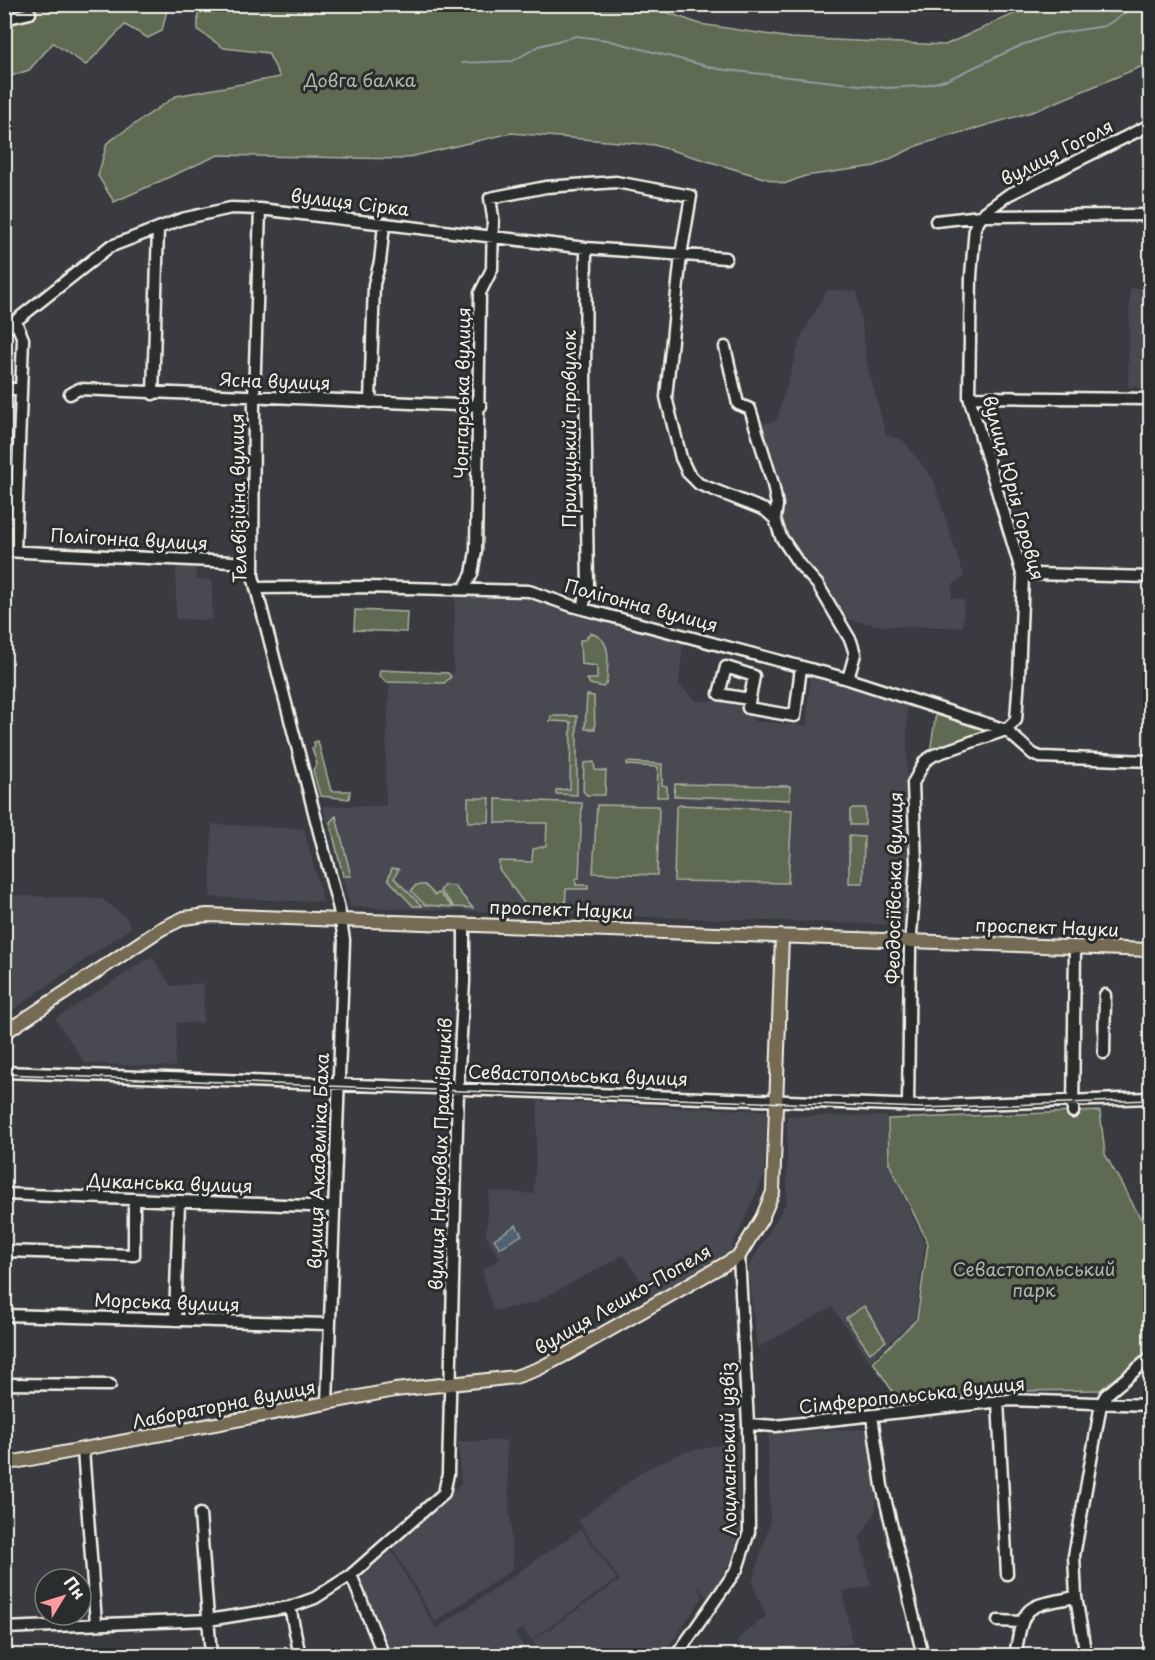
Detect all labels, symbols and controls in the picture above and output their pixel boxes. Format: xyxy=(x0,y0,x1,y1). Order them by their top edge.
park label: Довга балка xyxy=(303,66,417,93)
street label: вулиця Гоголя xyxy=(995,112,1117,192)
street label: вулиця Сірка xyxy=(289,181,412,222)
street label: Чонгарська вулиця xyxy=(447,307,476,479)
street label: Прилуцький провулок xyxy=(555,330,582,528)
street label: Ясна вулиця xyxy=(219,365,331,396)
street label: вулиця Юрія Горовця xyxy=(977,392,1052,583)
street label: Телевізійна вулиця xyxy=(223,413,252,583)
street label: Полігонна вулиця xyxy=(50,521,209,556)
street label: Полігонна вулиця xyxy=(562,571,721,638)
street label: Феодосіївська вулиця xyxy=(878,792,909,984)
street label: проспект Науки xyxy=(489,893,633,924)
street label: проспект Науки xyxy=(975,911,1119,942)
street label: вулиця Наукових Працівників xyxy=(421,1017,458,1291)
street label: вулиця Академіка Баха xyxy=(300,1052,335,1270)
street label: Севастопольська вулиця xyxy=(468,1057,688,1092)
street label: Диканська вулиця xyxy=(86,1166,253,1199)
street label: вулиця Лешко-Попеля xyxy=(529,1237,716,1360)
park label: Севастопольський парк xyxy=(953,1255,1115,1303)
street label: Морська вулиця xyxy=(94,1285,240,1318)
street label: Лоцманський узвіз xyxy=(712,1362,743,1536)
street label: Сімферопольська вулиця xyxy=(797,1369,1026,1420)
street label: Лабораторна вулиця xyxy=(130,1373,318,1435)
north arrow xyxy=(33,1567,93,1627)
text: Пн xyxy=(59,1571,92,1604)

